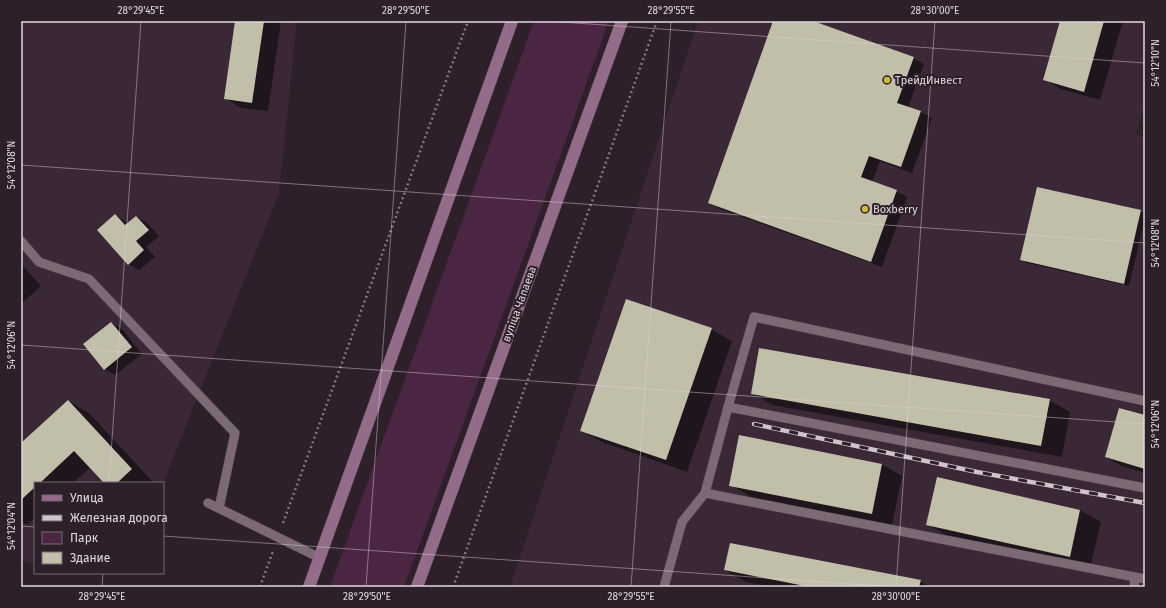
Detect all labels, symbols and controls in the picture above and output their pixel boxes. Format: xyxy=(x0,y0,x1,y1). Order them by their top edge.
text: 28°29'45"E xyxy=(118,5,164,17)
text: 28°29'50"E xyxy=(382,5,430,17)
text: 28°29'55"E xyxy=(648,5,695,17)
text: 28°30'00"E xyxy=(911,5,959,17)
text: 54°12'10"N xyxy=(1150,39,1162,87)
place label: ТрейдИнвест xyxy=(895,74,962,87)
marker: ТрейдИнвест xyxy=(882,75,892,85)
text: 54°12'08"N xyxy=(6,141,18,189)
place label: Boxberry xyxy=(873,203,918,216)
marker: Boxberry xyxy=(860,204,870,214)
text: 54°12'08"N xyxy=(1150,219,1162,267)
street label: вуліца Чапаева xyxy=(500,265,539,344)
text: 54°12'06"N xyxy=(6,321,18,369)
text: 54°12'06"N xyxy=(1150,400,1162,448)
legend xyxy=(34,482,164,574)
text: Улица xyxy=(70,491,104,505)
text: 54°12'04"N xyxy=(6,502,18,550)
text: Железная дорога xyxy=(70,511,168,525)
text: Парк xyxy=(70,531,99,545)
text: Здание xyxy=(70,551,110,565)
text: 28°29'45"E xyxy=(79,591,125,603)
text: 28°29'50"E xyxy=(343,591,391,603)
text: 28°29'55"E xyxy=(608,591,655,603)
text: 28°30'00"E xyxy=(872,591,920,603)

